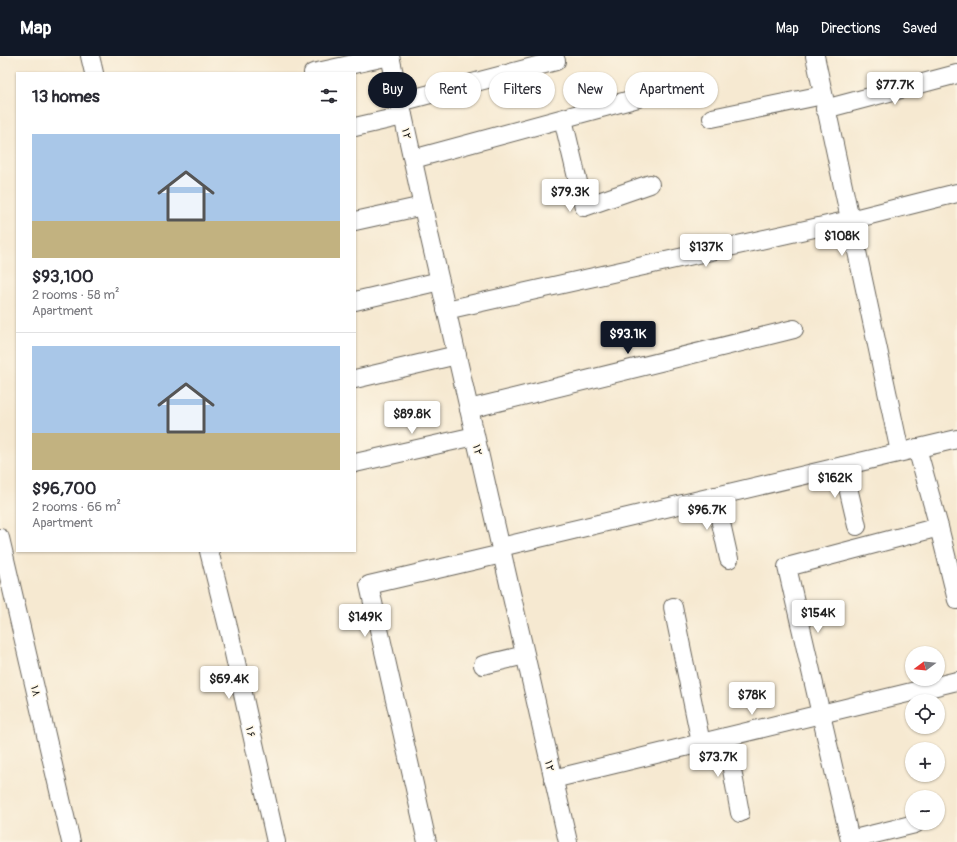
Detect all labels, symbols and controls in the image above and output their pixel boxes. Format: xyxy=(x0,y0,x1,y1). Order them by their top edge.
text: Map xyxy=(20,16,51,40)
text: Map xyxy=(776,20,799,37)
text: Directions xyxy=(821,20,880,37)
text: Saved xyxy=(902,20,937,37)
chip: Buy xyxy=(368,72,417,108)
chip: Rent xyxy=(425,72,481,108)
chip: Filters xyxy=(489,72,555,108)
chip: New xyxy=(563,72,617,108)
chip: Apartment xyxy=(625,72,718,108)
pin: $77.7K xyxy=(862,72,928,106)
text: $77.7K xyxy=(876,77,914,93)
icon: filters xyxy=(318,85,340,107)
text: 13 homes xyxy=(32,86,100,107)
street label: ۱۲ xyxy=(399,126,414,140)
icon: home xyxy=(150,160,222,232)
pin: $79.3K xyxy=(537,179,603,213)
text: $79.3K xyxy=(551,184,589,200)
pin: $108K xyxy=(814,223,870,257)
text: $108K xyxy=(824,228,860,244)
pin: $137K xyxy=(678,234,734,268)
text: $137K xyxy=(689,239,723,255)
text: $93,100 xyxy=(32,266,94,287)
text: 2 rooms · 58 m² xyxy=(32,287,119,303)
text: Apartment xyxy=(32,303,93,319)
pin: $93.1K xyxy=(595,321,661,355)
text: $93.1K xyxy=(610,326,646,342)
icon: home xyxy=(150,372,222,444)
pin: $89.8K xyxy=(379,401,445,435)
text: $89.8K xyxy=(393,406,431,422)
street label: ۱۲ xyxy=(470,442,485,456)
pin: $162K xyxy=(807,465,863,499)
text: $162K xyxy=(818,470,852,486)
text: $96,700 xyxy=(32,478,96,499)
pin: $96.7K xyxy=(674,497,740,531)
text: 2 rooms · 66 m² xyxy=(32,499,121,515)
text: $96.7K xyxy=(688,502,726,518)
text: Apartment xyxy=(32,515,93,531)
pin: $154K xyxy=(790,600,846,634)
pin: $149K xyxy=(337,604,393,638)
text: $154K xyxy=(801,605,835,621)
text: $149K xyxy=(348,609,382,625)
north arrow xyxy=(905,646,945,686)
map controls xyxy=(905,646,945,830)
pin: $69.4K xyxy=(196,666,262,700)
text: $69.4K xyxy=(209,671,249,687)
pin: $78K xyxy=(728,682,776,716)
street label: ۱۸ xyxy=(28,683,43,697)
text: $78K xyxy=(738,687,766,703)
button: locate xyxy=(905,694,945,734)
street label: ۱۶ xyxy=(243,724,258,738)
button: + xyxy=(905,742,945,782)
pin: $73.7K xyxy=(685,744,751,778)
text: $73.7K xyxy=(699,749,737,765)
street label: ۱۲ xyxy=(542,758,557,772)
button: − xyxy=(905,790,945,830)

